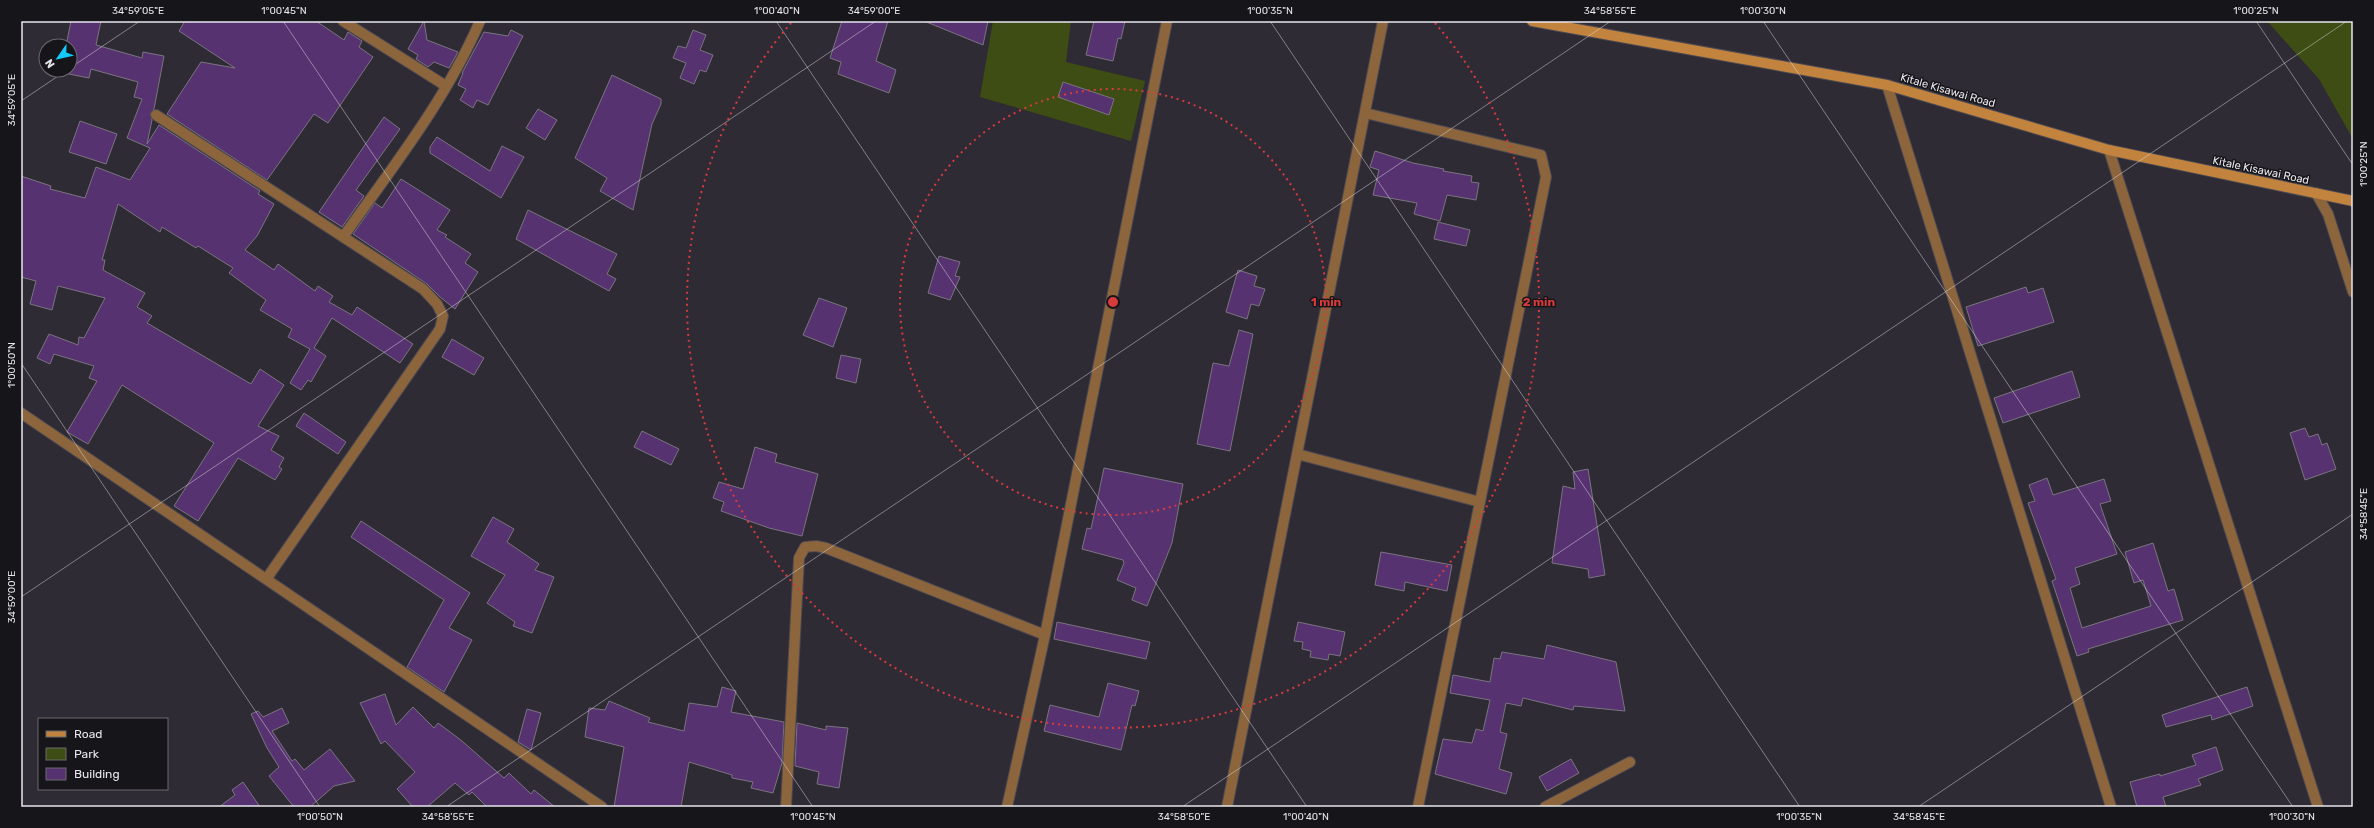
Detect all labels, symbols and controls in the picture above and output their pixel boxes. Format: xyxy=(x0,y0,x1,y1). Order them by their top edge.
text: 34°59'05"E xyxy=(112,5,164,17)
text: 1°00'45"N xyxy=(261,5,307,17)
text: 1°00'40"N xyxy=(754,5,800,17)
text: 34°59'00"E xyxy=(848,5,900,17)
text: 1°00'35"N xyxy=(1247,5,1293,17)
text: 34°58'55"E xyxy=(1584,5,1636,17)
text: 1°00'30"N xyxy=(1740,5,1786,17)
text: 1°00'25"N xyxy=(2233,5,2279,17)
north arrow xyxy=(38,38,78,78)
text: N xyxy=(42,56,58,70)
street label: Kitale Kisawai Road xyxy=(1899,71,1997,110)
text: 34°59'05"E xyxy=(6,74,18,126)
text: 1°00'25"N xyxy=(2358,141,2370,187)
street label: Kitale Kisawai Road xyxy=(2211,154,2310,187)
centre of rings xyxy=(1106,295,1120,309)
text: 1 min xyxy=(1311,295,1342,309)
text: 2 min xyxy=(1523,295,1556,309)
text: 1°00'50"N xyxy=(6,342,18,388)
text: 34°58'45"E xyxy=(2358,488,2370,540)
text: 34°59'00"E xyxy=(6,571,18,623)
legend xyxy=(38,718,168,790)
text: Road xyxy=(74,727,102,741)
text: Park xyxy=(74,747,100,761)
text: Building xyxy=(74,767,120,781)
text: 1°00'50"N xyxy=(297,811,343,823)
text: 34°58'55"E xyxy=(422,811,474,823)
text: 1°00'45"N xyxy=(790,811,836,823)
text: 34°58'50"E xyxy=(1158,811,1210,823)
text: 1°00'40"N xyxy=(1283,811,1329,823)
text: 1°00'35"N xyxy=(1776,811,1822,823)
text: 34°58'45"E xyxy=(1893,811,1945,823)
text: 1°00'30"N xyxy=(2269,811,2315,823)

